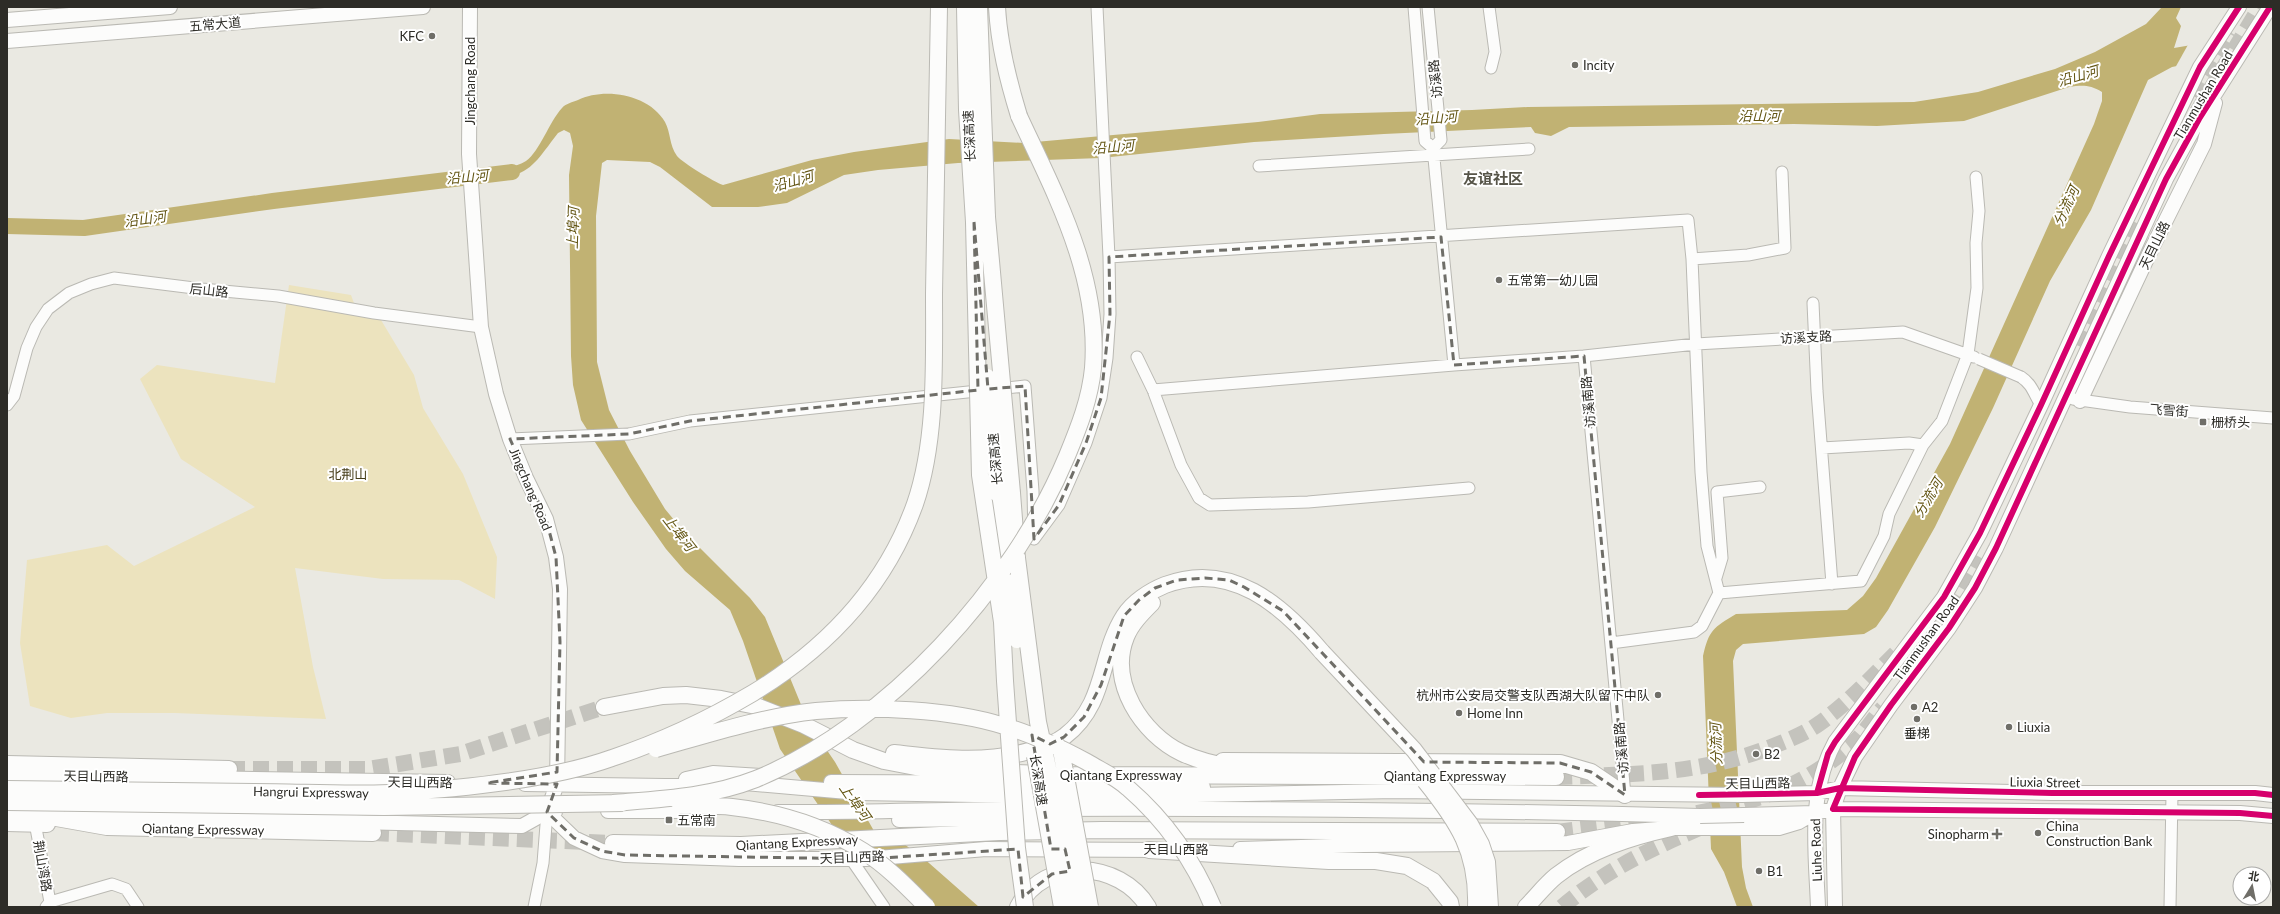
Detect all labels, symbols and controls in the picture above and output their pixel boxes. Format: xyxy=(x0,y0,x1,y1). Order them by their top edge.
street label: 五常大道 xyxy=(188,14,242,34)
place label: KFC xyxy=(399,28,424,44)
marker: KFC xyxy=(427,31,437,41)
street label: Jingchang Road xyxy=(462,37,478,125)
street label: Tianmushan Road xyxy=(2170,48,2236,142)
place label: Incity xyxy=(1583,57,1615,73)
street label: 访溪路 xyxy=(1425,59,1445,99)
marker: Incity xyxy=(1570,60,1580,70)
water label: 沿山河 xyxy=(2055,61,2103,89)
water label: 沿山河 xyxy=(1414,107,1461,128)
water label: 沿山河 xyxy=(1738,107,1783,124)
street label: 长深高速 xyxy=(960,110,978,162)
water label: 沿山河 xyxy=(1091,136,1138,157)
water label: 沿山河 xyxy=(445,166,492,187)
water label: 沿山河 xyxy=(770,166,818,194)
district label: 友谊社区 xyxy=(1463,169,1523,187)
water label: 分流河 xyxy=(2049,180,2083,228)
water label: 上埠河 xyxy=(563,204,582,249)
water label: 沿山河 xyxy=(123,207,170,230)
street label: 天目山路 xyxy=(2135,218,2173,272)
place label: 五常第一幼儿园 xyxy=(1507,272,1598,288)
marker: 五常第一幼儿园 xyxy=(1494,275,1504,285)
street label: 后山路 xyxy=(189,280,229,300)
street label: 访溪支路 xyxy=(1780,328,1832,346)
street label: 访溪南路 xyxy=(1578,375,1598,429)
street label: 飞雪街 xyxy=(2149,401,2189,419)
place label: 栅桥头 xyxy=(2211,414,2250,430)
marker: 栅桥头 xyxy=(2198,417,2208,427)
street label: 长深高速 xyxy=(985,432,1005,486)
street label: Jingchang Road xyxy=(506,445,556,533)
park label: 北荆山 xyxy=(328,466,368,482)
water label: 分流河 xyxy=(1909,473,1947,520)
water label: 上埠河 xyxy=(660,511,701,557)
street label: Tianmushan Road xyxy=(1890,592,1962,684)
place label: 杭州市公安局交警支队西湖大队留下中队 xyxy=(1416,687,1650,703)
marker: 杭州市公安局交警支队西湖大队留下中队 xyxy=(1653,690,1663,700)
place label: A2 xyxy=(1922,699,1938,715)
marker: A2 xyxy=(1909,702,1919,712)
place label: Home Inn xyxy=(1467,705,1523,721)
marker: Home Inn xyxy=(1454,708,1464,718)
marker: 垂梯 xyxy=(1912,714,1922,724)
place label: Liuxia xyxy=(2017,719,2050,735)
water label: 分流河 xyxy=(1706,720,1725,765)
street label: 访溪南路 xyxy=(1611,721,1631,775)
marker: Liuxia xyxy=(2004,722,2014,732)
place label: 垂梯 xyxy=(1904,725,1930,741)
place label: B2 xyxy=(1764,746,1780,762)
marker: B2 xyxy=(1751,749,1761,759)
street label: 长深高速 xyxy=(1027,753,1051,807)
street label: 天目山西路 xyxy=(63,767,129,785)
street label: Qiantang Expressway xyxy=(1060,767,1183,783)
street label: Qiantang Expressway xyxy=(1384,768,1507,784)
street label: 天目山西路 xyxy=(387,773,453,791)
street label: Liuxia Street xyxy=(2010,773,2081,791)
street label: 天目山西路 xyxy=(1725,774,1791,792)
water label: 上埠河 xyxy=(836,780,876,826)
street label: Hangrui Expressway xyxy=(253,783,369,801)
place label: 五常南 xyxy=(677,812,716,828)
marker: 五常南 xyxy=(664,815,674,825)
street label: Liuhe Road xyxy=(1807,818,1825,882)
place label: China Construction Bank xyxy=(2046,818,2153,849)
street label: Qiantang Expressway xyxy=(142,820,265,838)
place label: Sinopharm xyxy=(1928,826,1989,842)
marker: China Construction Bank xyxy=(2033,828,2043,838)
marker: Sinopharm xyxy=(1992,829,2002,839)
street label: Qiantang Expressway xyxy=(735,831,859,853)
street label: 荆山湾路 xyxy=(31,839,55,893)
street label: 天目山西路 xyxy=(1143,841,1209,857)
street label: 天目山西路 xyxy=(819,848,885,866)
place label: B1 xyxy=(1767,863,1783,879)
marker: B1 xyxy=(1754,866,1764,876)
north arrow xyxy=(2232,866,2272,906)
text: 北 xyxy=(2247,868,2260,883)

